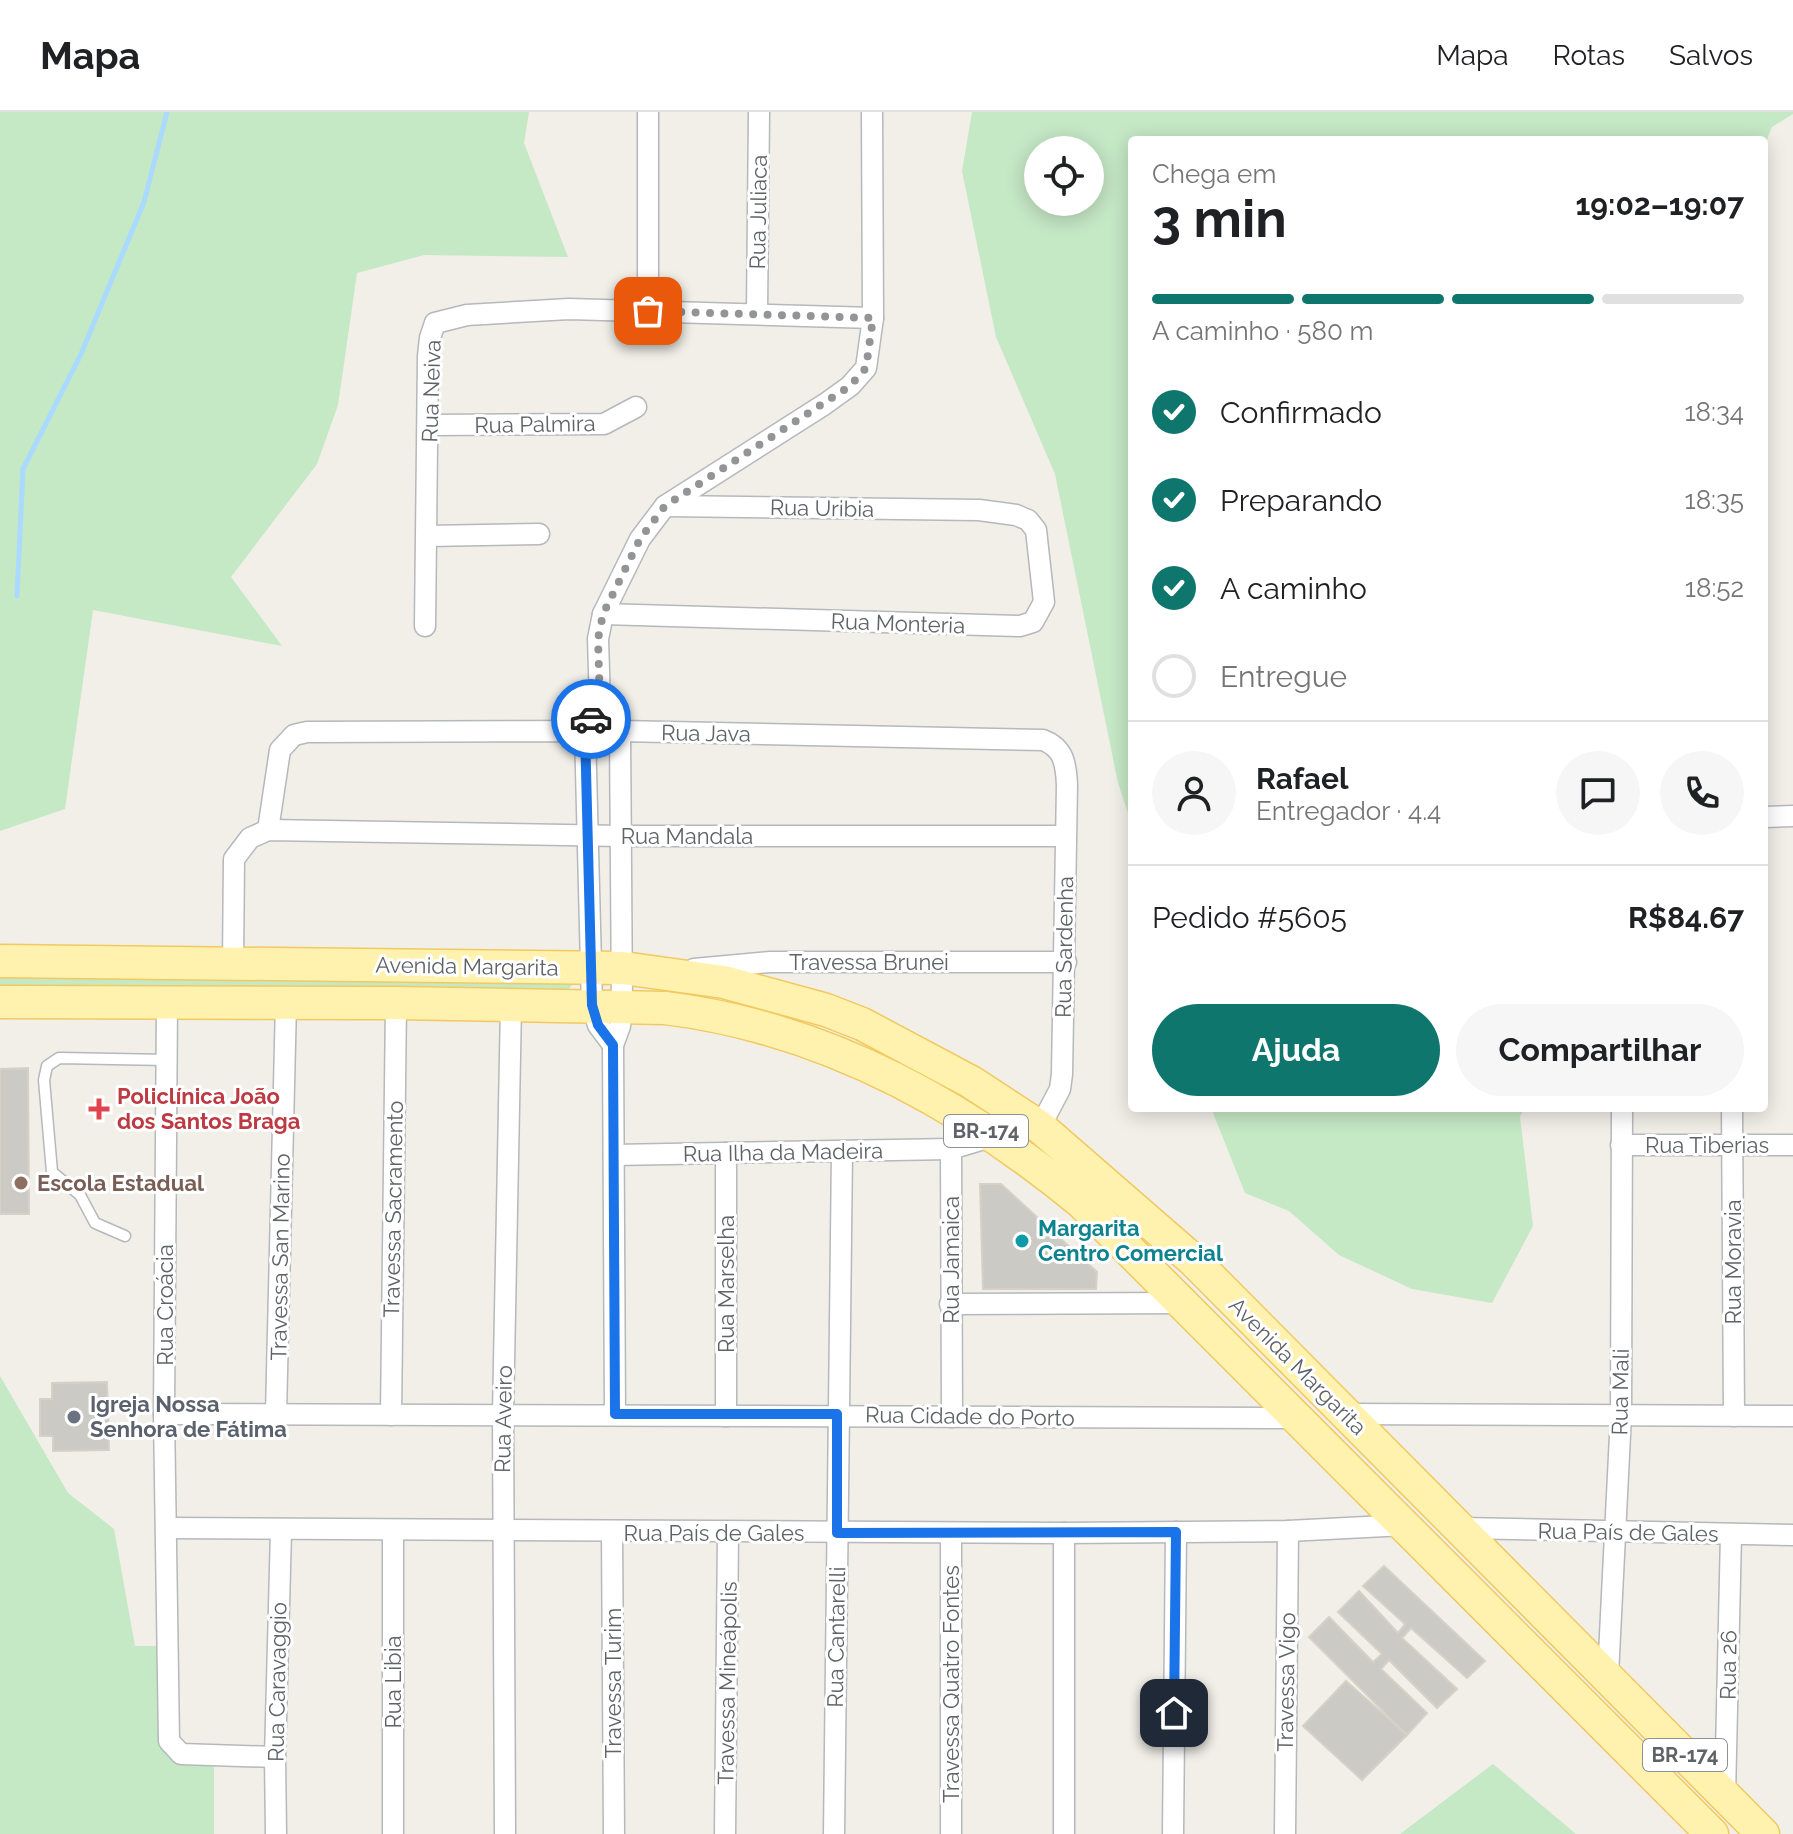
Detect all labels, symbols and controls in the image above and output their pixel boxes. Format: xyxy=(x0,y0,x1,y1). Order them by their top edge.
text: Mapa xyxy=(40,33,140,78)
text: Mapa xyxy=(1436,39,1509,72)
text: Rotas xyxy=(1553,39,1625,72)
text: Salvos xyxy=(1669,39,1753,72)
map controls xyxy=(1024,136,1104,216)
button: locate xyxy=(1024,136,1104,216)
street label: Rua Juliaca xyxy=(744,154,772,270)
text: Chega em xyxy=(1152,159,1276,189)
text: 19:02–19:07 xyxy=(1576,187,1744,222)
text: 3 min xyxy=(1152,188,1287,249)
pin xyxy=(614,277,682,345)
icon: bag xyxy=(626,289,670,333)
text: A caminho · 580 m xyxy=(1152,316,1373,346)
street label: Rua Neiva xyxy=(416,339,446,443)
icon: check xyxy=(1152,390,1196,434)
text: Confirmado xyxy=(1220,395,1382,430)
text: 18:34 xyxy=(1684,397,1744,427)
street label: Rua Palmira xyxy=(474,410,596,438)
icon: check xyxy=(1152,478,1196,522)
text: Preparando xyxy=(1220,483,1382,518)
text: 18:35 xyxy=(1685,485,1744,515)
street label: Rua Uribia xyxy=(770,494,874,522)
icon: check xyxy=(1152,566,1196,610)
text: A caminho xyxy=(1220,571,1367,606)
text: 18:52 xyxy=(1685,573,1744,603)
street label: Rua Monteria xyxy=(830,608,966,638)
text: Entregue xyxy=(1220,659,1347,694)
courier xyxy=(551,679,631,759)
icon: car xyxy=(569,697,613,741)
street label: Rua Java xyxy=(661,719,751,747)
button: person xyxy=(1152,751,1236,835)
button: chat xyxy=(1556,751,1640,835)
button: phone xyxy=(1660,751,1744,835)
text: Rafael xyxy=(1256,761,1349,796)
text: Entregador · 4.4 xyxy=(1256,796,1441,826)
street label: Rua Mandala xyxy=(621,823,753,849)
street label: Rua Sardenha xyxy=(1050,876,1078,1018)
text: Pedido #5605 xyxy=(1152,900,1347,935)
text: R$84.67 xyxy=(1628,900,1744,935)
street label: Travessa Brunei xyxy=(789,949,949,975)
street label: Avenida Margarita xyxy=(375,951,559,981)
button: Ajuda xyxy=(1152,1004,1440,1096)
button: Compartilhar xyxy=(1456,1004,1744,1096)
place label: Policlínica João dos Santos Braga xyxy=(117,1083,300,1134)
marker: Policlínica João dos Santos Braga xyxy=(88,1098,110,1120)
street label: Travessa Sacramento xyxy=(378,1100,408,1318)
road number: BR-174 xyxy=(944,1115,1028,1147)
street label: Rua Tiberias xyxy=(1645,1132,1769,1158)
street label: Rua Ilha da Madeira xyxy=(683,1137,883,1167)
street label: Travessa San Marino xyxy=(265,1153,295,1361)
place label: Escola Estadual xyxy=(37,1170,205,1196)
marker: Escola Estadual xyxy=(12,1174,30,1192)
street label: Rua Jamaica xyxy=(938,1196,964,1324)
street label: Rua Moravia xyxy=(1720,1200,1746,1324)
street label: Rua Marselha xyxy=(713,1215,739,1353)
place label: Margarita Centro Comercial xyxy=(1038,1215,1224,1266)
marker: Margarita Centro Comercial xyxy=(1013,1232,1031,1250)
street label: Rua Croácia xyxy=(152,1244,178,1366)
street label: Avenida Margarita xyxy=(1224,1292,1372,1440)
street label: Rua Mali xyxy=(1606,1348,1634,1436)
street label: Rua Aveiro xyxy=(489,1365,517,1473)
place label: Igreja Nossa Senhora de Fátima xyxy=(90,1391,287,1442)
street label: Rua Cidade do Porto xyxy=(865,1401,1075,1431)
marker: Igreja Nossa Senhora de Fátima xyxy=(65,1408,83,1426)
street label: Rua País de Gales xyxy=(1537,1517,1719,1547)
street label: Rua País de Gales xyxy=(624,1520,804,1546)
street label: Travessa Quatro Fontes xyxy=(938,1565,964,1803)
street label: Rua Cantarelli xyxy=(822,1566,850,1708)
street label: Travessa Mineápolis xyxy=(712,1581,742,1785)
street label: Rua Caravaggio xyxy=(263,1602,291,1762)
street label: Travessa Turim xyxy=(600,1608,626,1758)
street label: Travessa Vigo xyxy=(1272,1612,1300,1752)
street label: Rua 26 xyxy=(1714,1630,1742,1700)
street label: Rua Libia xyxy=(380,1636,406,1728)
pin xyxy=(1140,1679,1208,1747)
icon: home xyxy=(1152,1691,1196,1735)
road number: BR-174 xyxy=(1643,1739,1727,1771)

